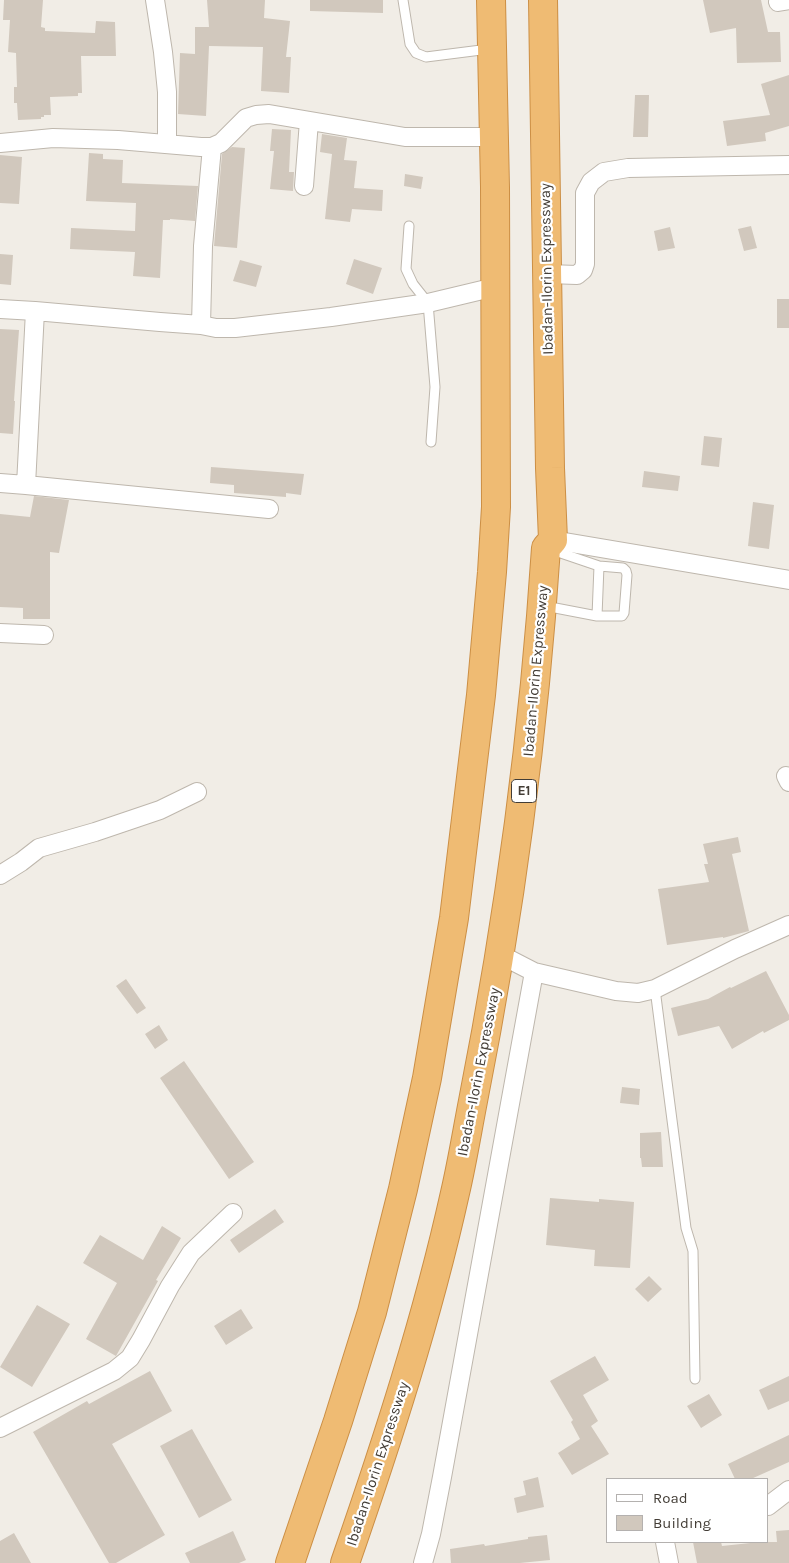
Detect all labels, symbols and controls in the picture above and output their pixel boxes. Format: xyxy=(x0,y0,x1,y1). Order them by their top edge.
street label: Ibadan-Ilorin Expressway xyxy=(537,183,557,355)
street label: Ibadan-Ilorin Expressway xyxy=(520,585,552,757)
road number: E1 xyxy=(512,779,536,802)
street label: Ibadan-Ilorin Expressway xyxy=(454,986,504,1158)
street label: Ibadan-Ilorin Expressway xyxy=(343,1380,413,1548)
legend xyxy=(606,1478,769,1543)
text: Road xyxy=(653,1489,688,1507)
text: Building xyxy=(653,1514,711,1532)

